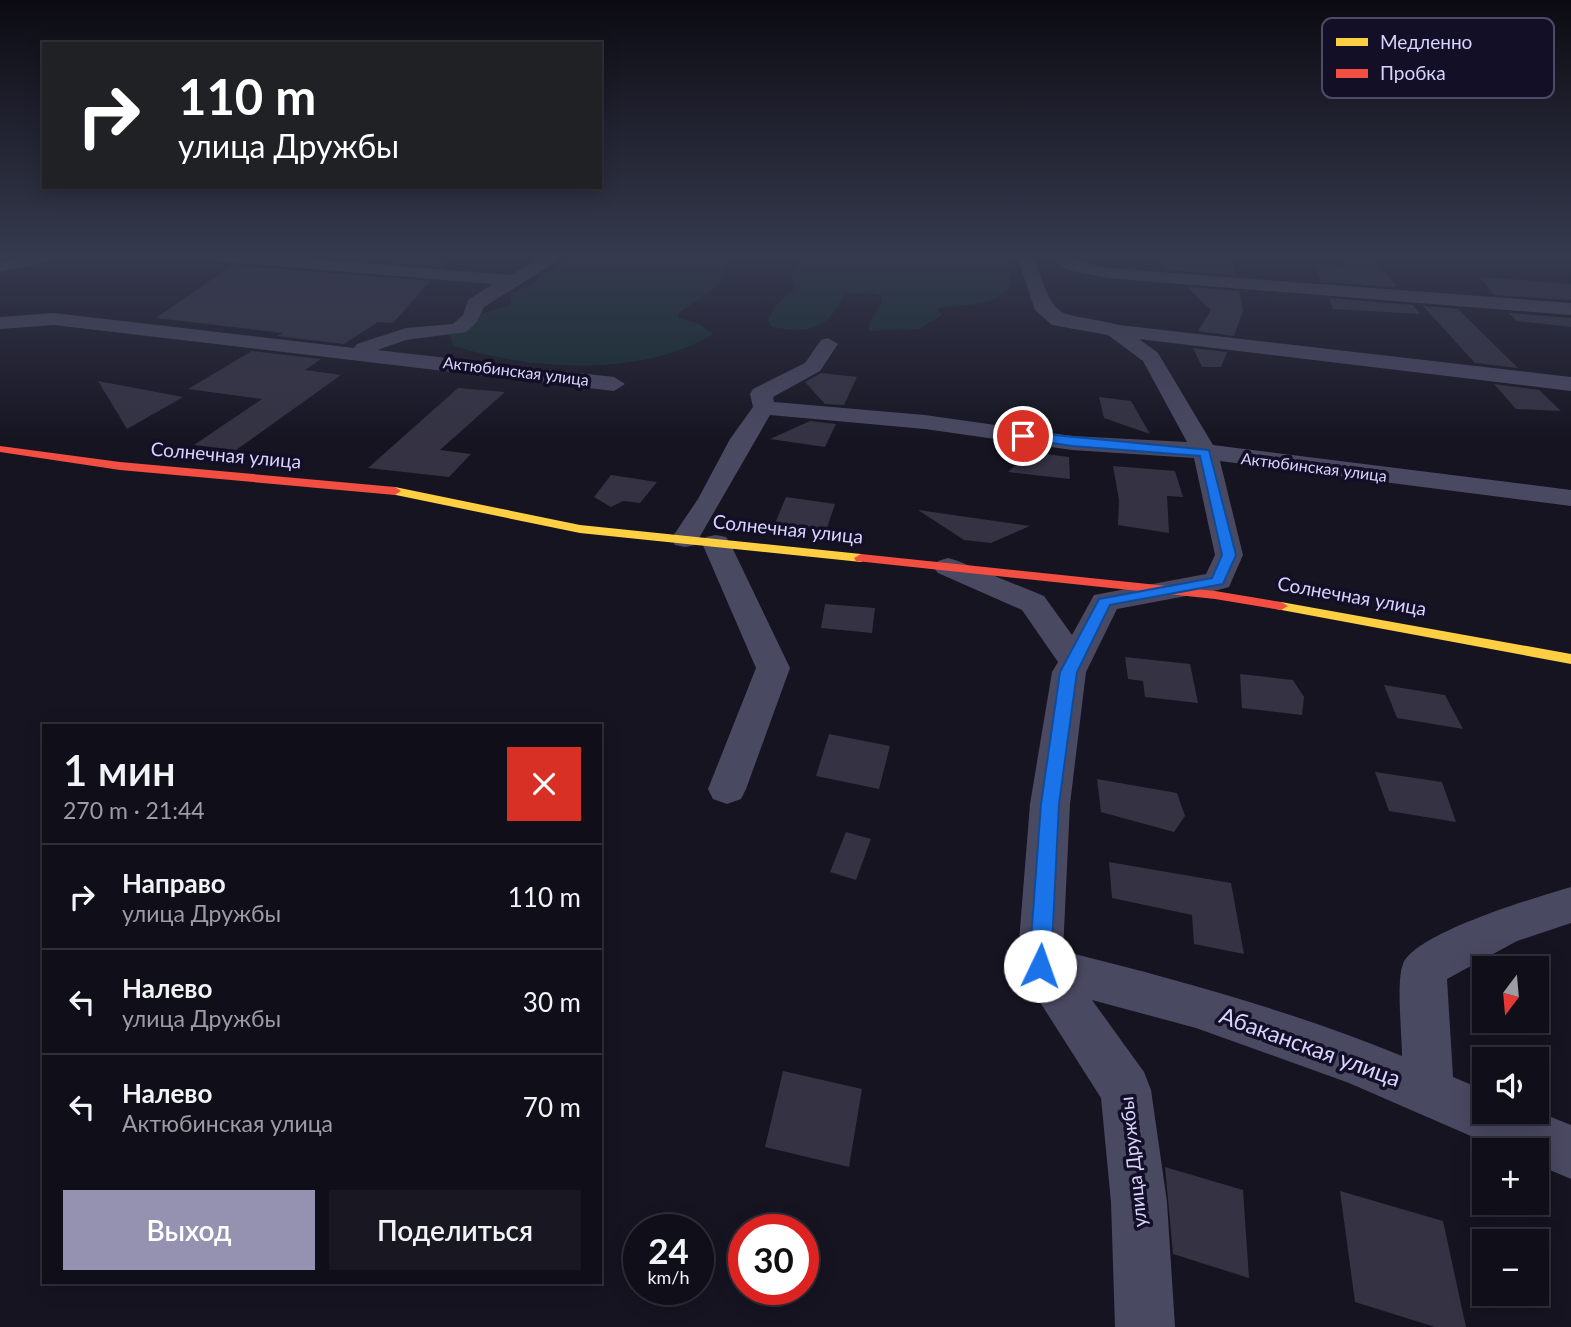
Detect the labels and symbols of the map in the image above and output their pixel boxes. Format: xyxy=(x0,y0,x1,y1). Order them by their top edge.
legend xyxy=(1322,18,1554,98)
text: Медленно xyxy=(1380,30,1472,53)
text: Пробка xyxy=(1380,61,1446,84)
street label: Актюбинская улица xyxy=(442,352,590,389)
pin xyxy=(993,406,1053,466)
street label: Солнечная улица xyxy=(150,436,302,473)
street label: Актюбинская улица xyxy=(1240,448,1388,485)
street label: Солнечная улица xyxy=(712,509,864,548)
street label: Солнечная улица xyxy=(1276,571,1428,620)
position arrow xyxy=(1003,929,1077,1003)
north arrow xyxy=(1472,956,1549,1032)
street label: Абаканская улица xyxy=(1216,1000,1405,1092)
street label: улица Дружбы xyxy=(1114,1096,1151,1229)
speed limit sign: 30 xyxy=(728,1214,819,1305)

